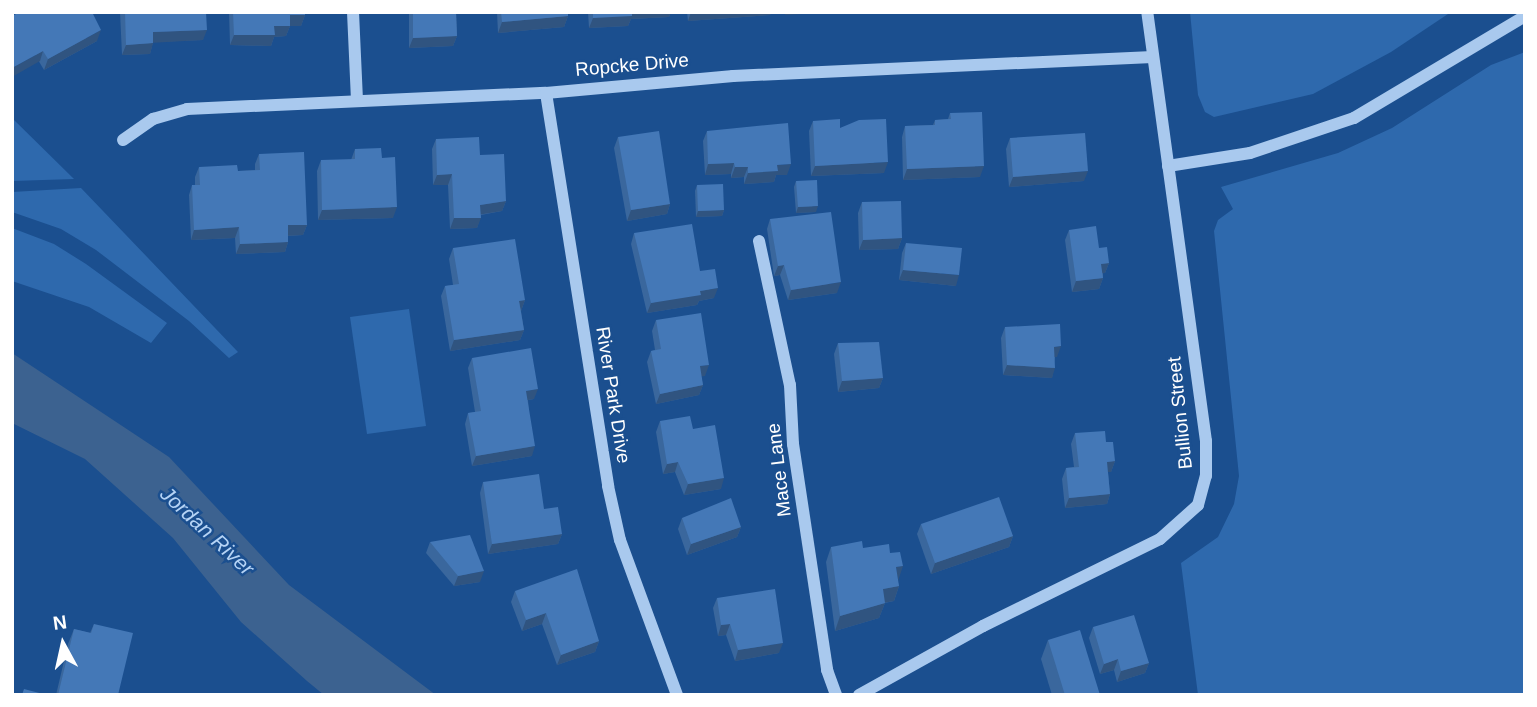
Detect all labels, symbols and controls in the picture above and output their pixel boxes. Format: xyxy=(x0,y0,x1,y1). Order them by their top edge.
street label: Ropcke Drive xyxy=(574,49,690,81)
street label: River Park Drive xyxy=(591,325,635,465)
street label: Bullion Street xyxy=(1163,356,1197,470)
street label: Mace Lane xyxy=(762,422,796,518)
water label: Jordan River xyxy=(155,481,259,581)
north arrow xyxy=(28,609,98,679)
text: N xyxy=(52,611,68,634)

